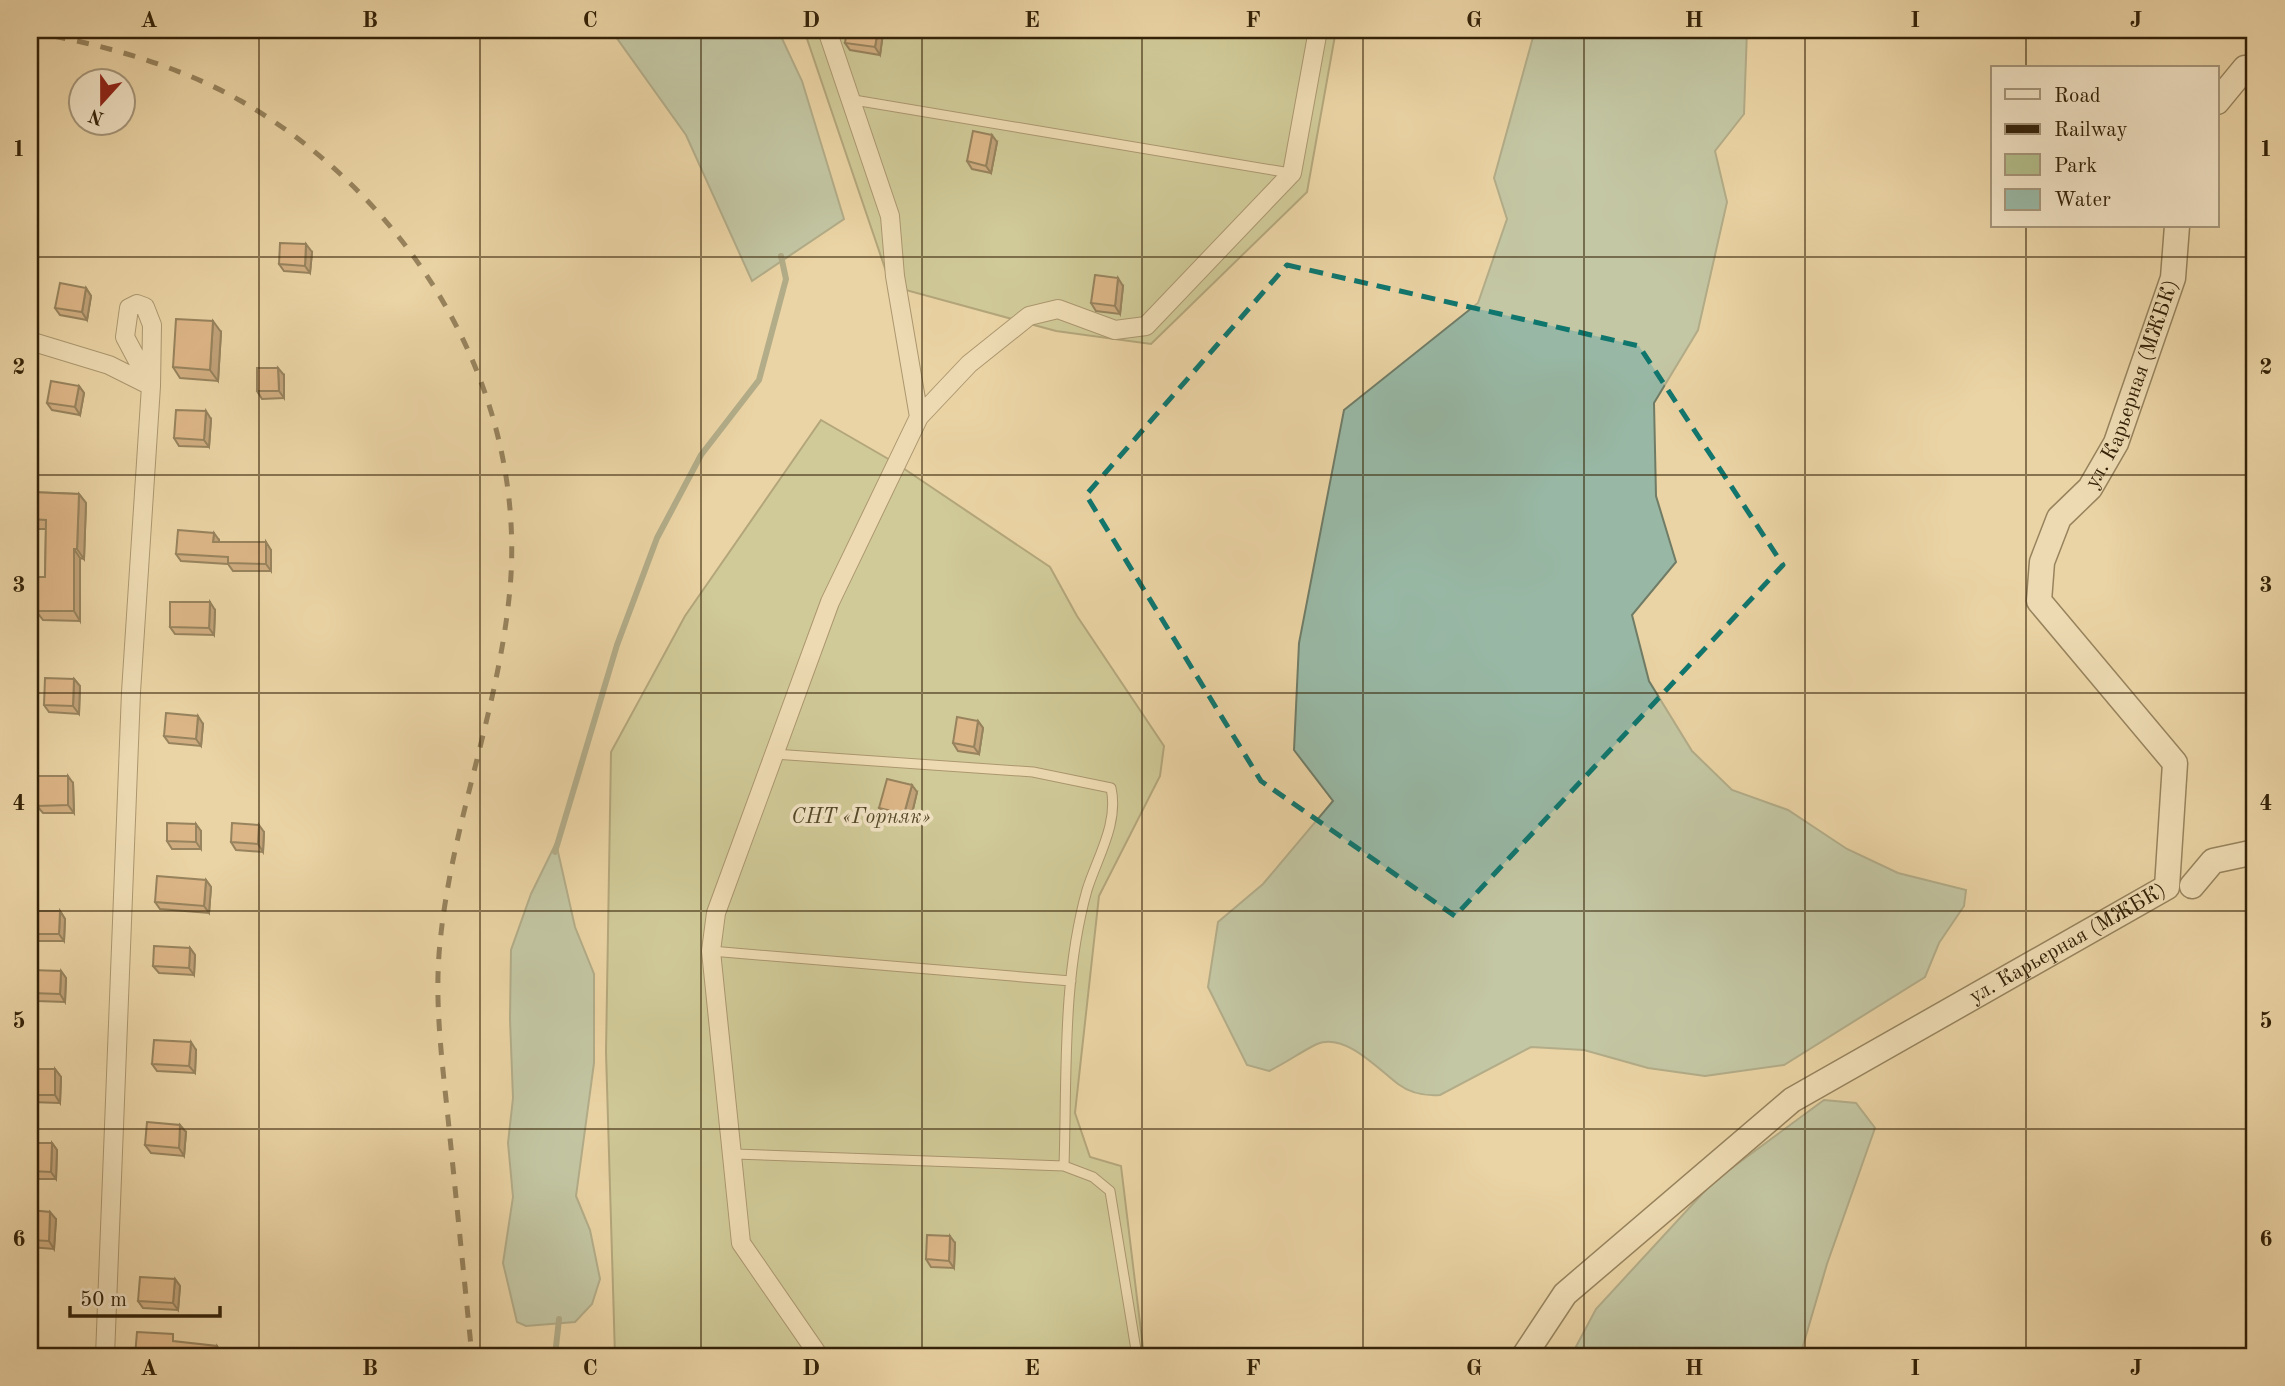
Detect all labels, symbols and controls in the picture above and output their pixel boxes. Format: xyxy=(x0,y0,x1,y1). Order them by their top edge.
text: A xyxy=(140,9,158,32)
text: B xyxy=(362,9,378,32)
text: C xyxy=(582,9,598,32)
text: D xyxy=(802,9,820,32)
text: E xyxy=(1024,9,1040,32)
text: F xyxy=(1245,9,1261,32)
text: G xyxy=(1466,9,1482,32)
text: H xyxy=(1685,9,1703,32)
text: I xyxy=(1910,9,1920,32)
text: J xyxy=(2130,9,2142,32)
north arrow xyxy=(66,66,136,136)
legend xyxy=(1991,66,2218,228)
text: Road xyxy=(2054,86,2101,107)
text: N xyxy=(86,104,107,127)
text: Railway xyxy=(2054,120,2128,141)
text: 1 xyxy=(12,138,26,161)
text: 1 xyxy=(2259,138,2273,161)
text: Park xyxy=(2054,156,2097,177)
text: Water xyxy=(2054,190,2111,211)
street label: ул. Карьерная (МЖБК) xyxy=(2082,277,2182,492)
text: 2 xyxy=(12,356,26,379)
text: 2 xyxy=(2259,356,2273,379)
text: 3 xyxy=(12,574,26,597)
text: 3 xyxy=(2259,574,2273,597)
text: 4 xyxy=(12,792,26,815)
text: 4 xyxy=(2259,792,2273,815)
park label: СНТ «Горняк» xyxy=(791,807,931,828)
street label: ул. Карьерная (МЖБК) xyxy=(1966,879,2170,1007)
text: 5 xyxy=(12,1010,26,1033)
text: 5 xyxy=(2259,1010,2273,1033)
text: 6 xyxy=(12,1228,26,1251)
text: 6 xyxy=(2259,1228,2273,1251)
scale bar xyxy=(70,1274,220,1318)
text: 50 m xyxy=(80,1290,127,1311)
text: A xyxy=(140,1357,158,1380)
text: B xyxy=(362,1357,378,1380)
text: C xyxy=(582,1357,598,1380)
text: D xyxy=(802,1357,820,1380)
text: E xyxy=(1024,1357,1040,1380)
text: F xyxy=(1245,1357,1261,1380)
text: G xyxy=(1466,1357,1482,1380)
text: H xyxy=(1685,1357,1703,1380)
text: I xyxy=(1910,1357,1920,1380)
text: J xyxy=(2130,1357,2142,1380)

